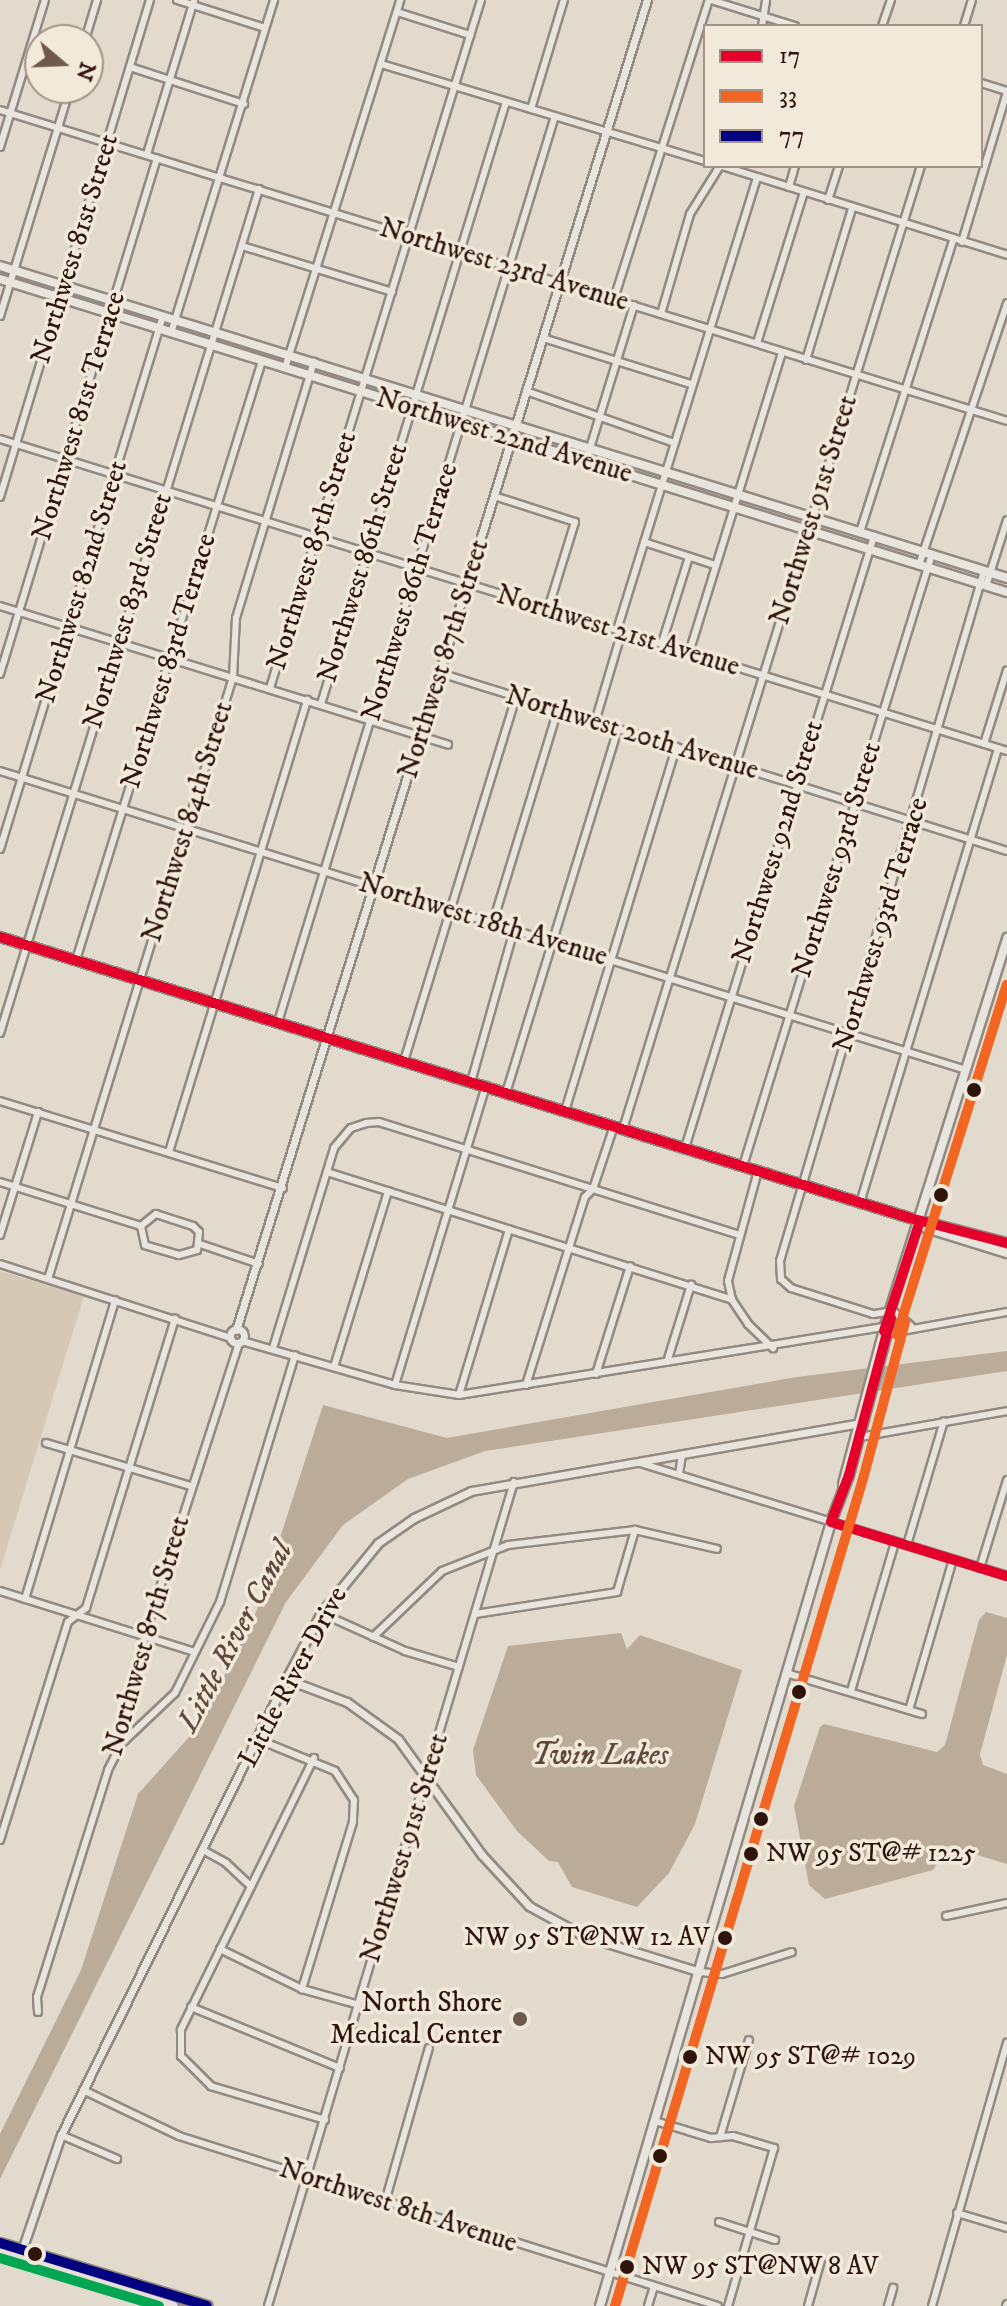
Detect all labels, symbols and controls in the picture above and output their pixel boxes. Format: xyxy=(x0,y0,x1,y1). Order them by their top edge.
north arrow xyxy=(24,24,104,104)
legend xyxy=(703,24,983,168)
text: 17 xyxy=(779,41,800,71)
text: N xyxy=(70,58,101,84)
text: 33 xyxy=(779,81,797,111)
text: 77 xyxy=(779,121,804,151)
street label: Northwest 81st Street xyxy=(24,130,126,368)
street label: Northwest 23rd Avenue xyxy=(375,211,633,319)
street label: Northwest 81st Terrace xyxy=(25,287,133,545)
street label: Northwest 22nd Avenue xyxy=(372,381,636,491)
street label: Northwest 91st Street xyxy=(763,391,865,629)
street label: Northwest 85th Street xyxy=(260,428,364,674)
street label: Northwest 86th Street xyxy=(311,439,415,687)
street label: Northwest 82nd Street xyxy=(29,457,135,707)
street label: Northwest 86th Terrace xyxy=(355,459,465,725)
street label: Northwest 83rd Street xyxy=(76,489,180,733)
street label: Northwest 83rd Terrace xyxy=(114,530,224,792)
street label: Northwest 87th Street xyxy=(392,535,496,783)
street label: Northwest 21st Avenue xyxy=(492,578,744,684)
street label: Northwest 20th Avenue xyxy=(501,679,763,787)
street label: Northwest 84th Street xyxy=(135,698,241,946)
street label: Northwest 92nd Street xyxy=(725,717,831,967)
street label: Northwest 93rd Street xyxy=(785,738,889,982)
street label: Northwest 93rd Terrace xyxy=(826,794,936,1056)
street label: Northwest 18th Avenue xyxy=(355,866,611,974)
unlabelled marker xyxy=(966,1082,982,1098)
unlabelled marker xyxy=(933,1187,949,1203)
street label: Northwest 87th Street xyxy=(97,1512,197,1760)
water label: Little River Canal xyxy=(171,1536,301,1738)
street label: Little River Drive xyxy=(231,1581,355,1773)
unlabelled marker xyxy=(791,1684,807,1700)
street label: Northwest 91st Street xyxy=(354,1729,456,1967)
water label: Twin Lakes xyxy=(532,1738,668,1774)
unlabelled marker xyxy=(753,1811,769,1827)
place label: NW 95 ST@# 1225 xyxy=(766,1838,976,1870)
marker: NW 95 ST@# 1225 xyxy=(743,1846,759,1862)
place label: NW 95 ST@NW 12 AV xyxy=(464,1922,710,1954)
marker: NW 95 ST@NW 12 AV xyxy=(717,1930,733,1946)
place label: North Shore Medical Center xyxy=(330,1986,502,2052)
marker: North Shore Medical Center xyxy=(509,2008,531,2030)
place label: NW 95 ST@# 1029 xyxy=(705,2041,916,2073)
marker: NW 95 ST@# 1029 xyxy=(682,2049,698,2065)
unlabelled marker xyxy=(652,2148,668,2164)
street label: Northwest 8th Avenue xyxy=(275,2152,521,2260)
unlabelled marker xyxy=(27,2246,43,2262)
place label: NW 95 ST@NW 8 AV xyxy=(642,2251,879,2283)
marker: NW 95 ST@NW 8 AV xyxy=(619,2259,635,2275)

